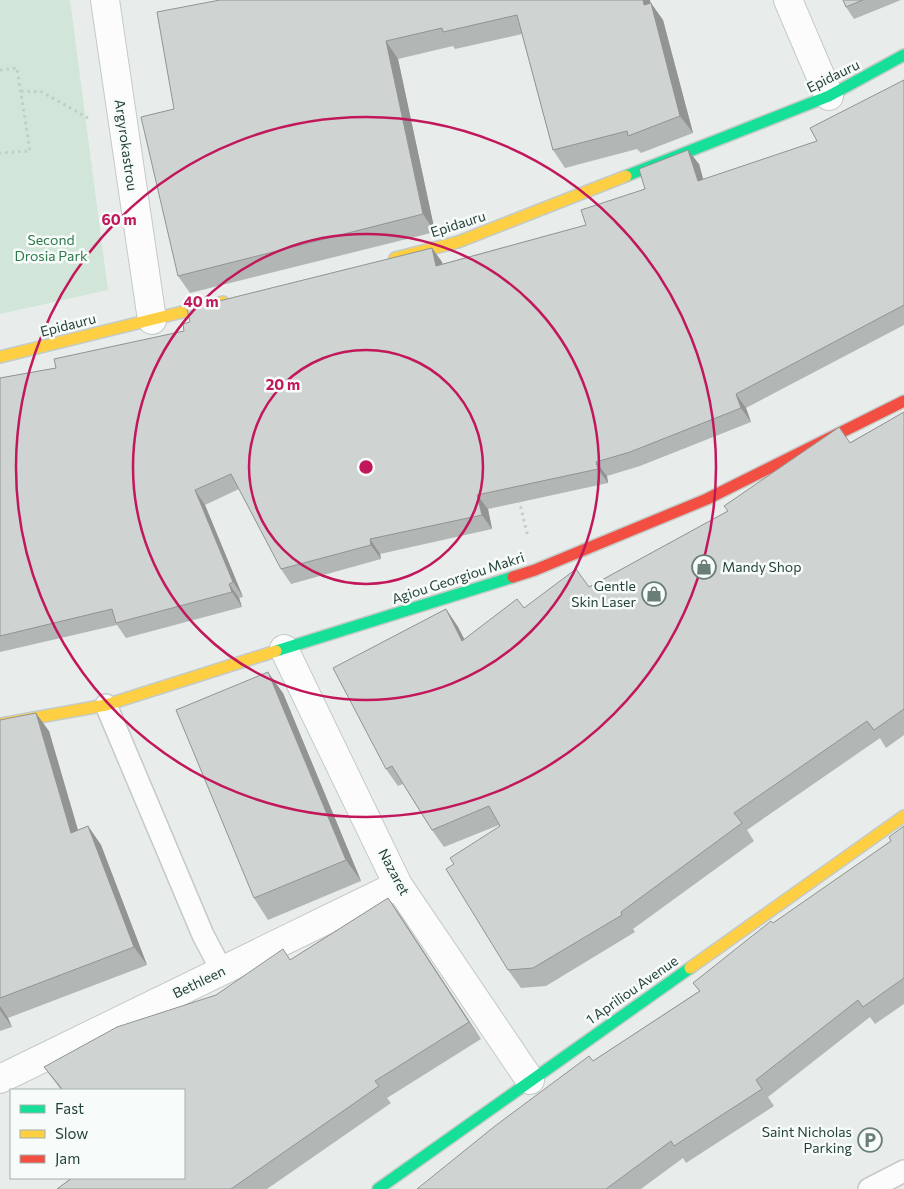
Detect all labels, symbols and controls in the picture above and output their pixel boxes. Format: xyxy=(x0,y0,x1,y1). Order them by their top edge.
street label: Epidauru xyxy=(804,55,862,96)
street label: Argyrokastrou xyxy=(112,98,141,192)
street label: Epidauru xyxy=(428,207,487,240)
text: 60 m xyxy=(101,210,137,228)
park label: Second Drosia Park xyxy=(14,231,88,264)
text: 40 m xyxy=(183,292,219,310)
street label: Epidauru xyxy=(38,309,98,340)
text: 20 m xyxy=(266,375,300,393)
centre of rings xyxy=(357,458,375,476)
street label: Agiou Georgiou Makri xyxy=(389,548,526,607)
shop icon: Mandy Shop xyxy=(691,554,717,580)
place label: Mandy Shop xyxy=(722,558,802,575)
place label: Gentle Skin Laser xyxy=(571,577,636,610)
shop icon: Gentle Skin Laser xyxy=(641,581,667,607)
street label: Nazaret xyxy=(375,845,414,898)
street label: 1 Apriliou Avenue xyxy=(582,952,681,1028)
street label: Bethleen xyxy=(170,962,228,1002)
legend xyxy=(10,1089,185,1179)
text: Fast xyxy=(55,1099,84,1117)
place label: Saint Nicholas Parking xyxy=(762,1123,852,1156)
text: Slow xyxy=(55,1124,88,1142)
parking icon: Saint Nicholas Parking xyxy=(857,1127,883,1153)
text: Jam xyxy=(55,1149,80,1167)

